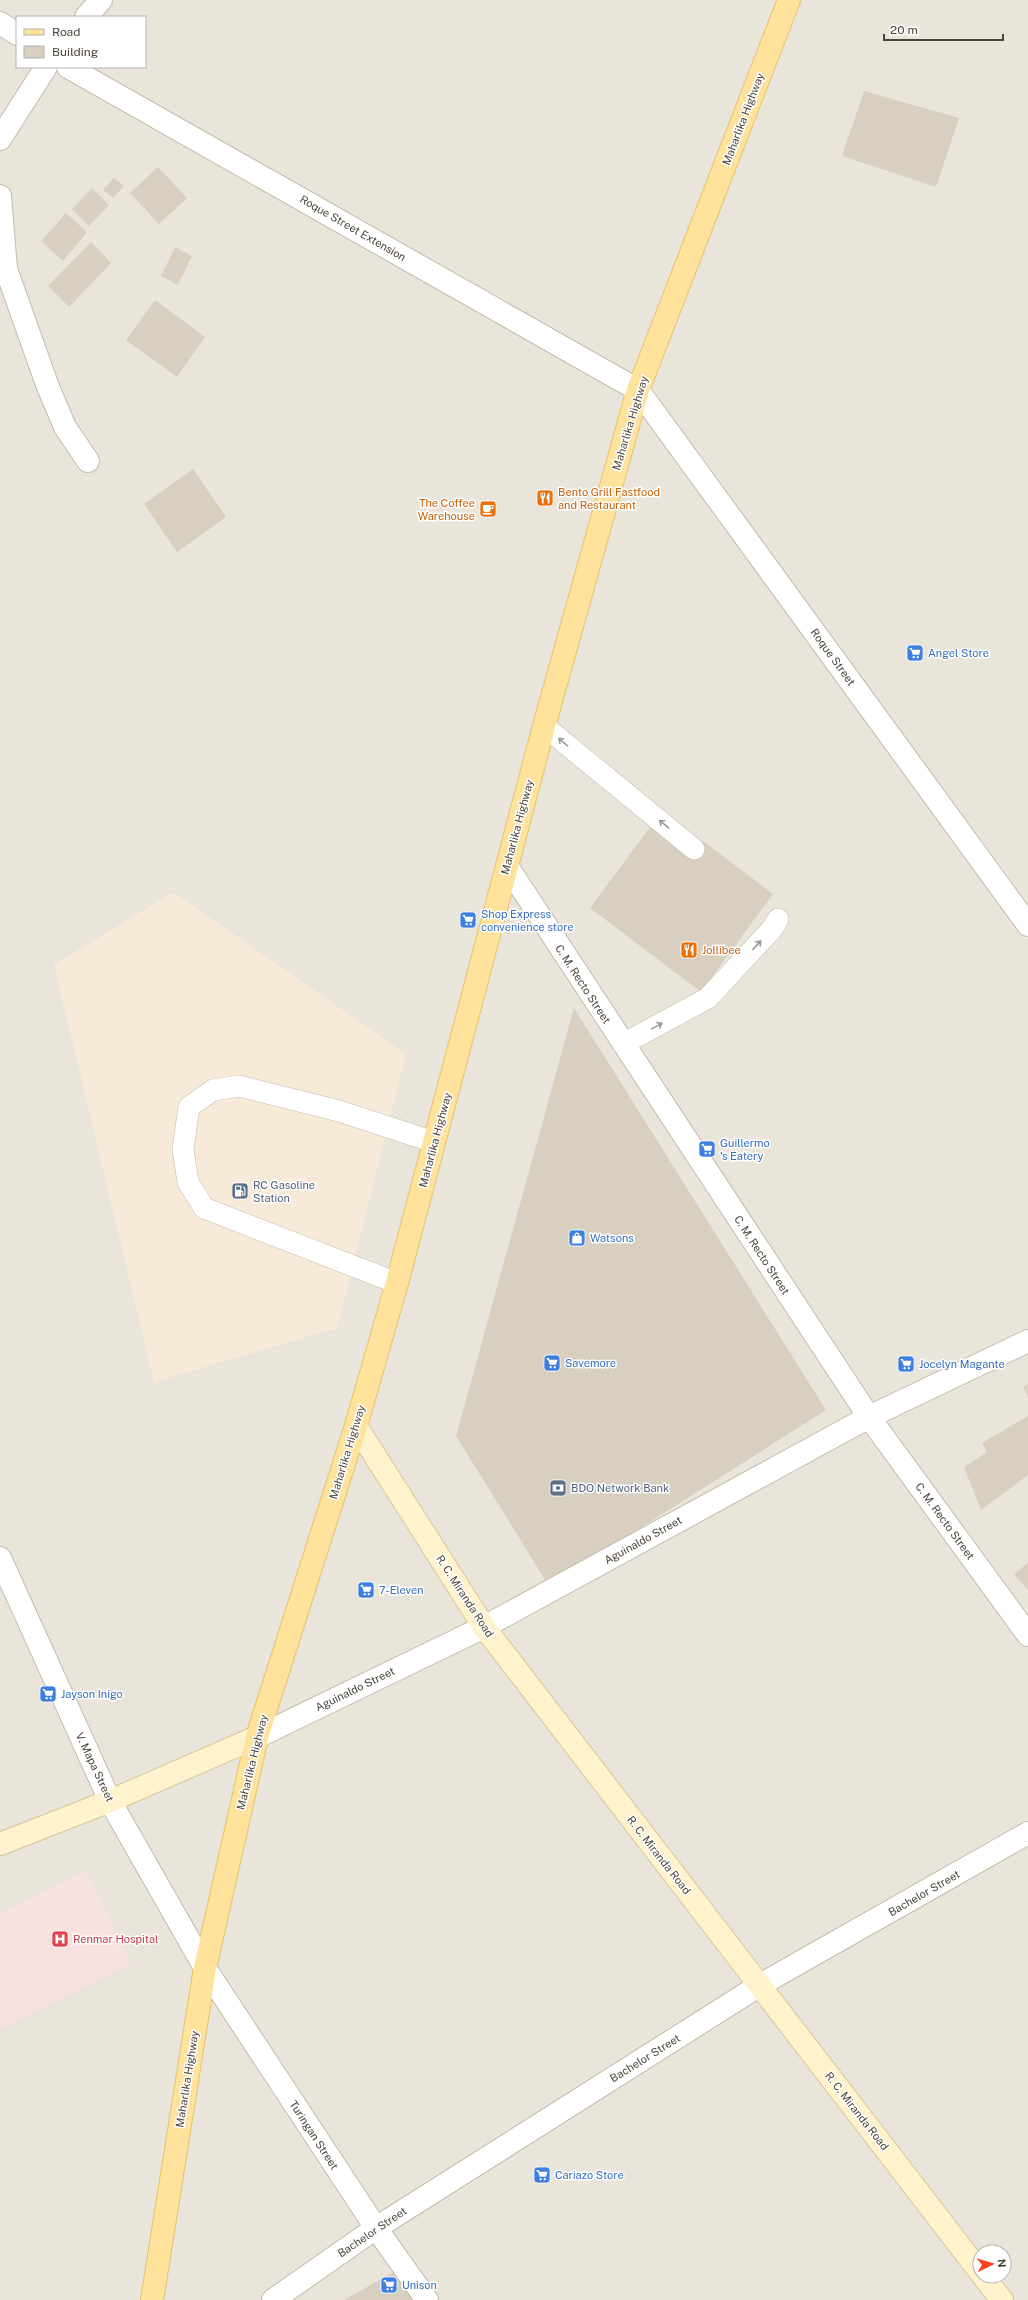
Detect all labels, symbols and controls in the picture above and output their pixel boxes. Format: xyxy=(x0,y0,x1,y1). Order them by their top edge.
legend xyxy=(16,16,146,68)
scale bar xyxy=(884,16,1003,42)
text: 20 m xyxy=(890,23,918,37)
text: Road xyxy=(52,25,80,39)
text: Building xyxy=(52,45,98,59)
street label: Maharlika Highway xyxy=(720,71,766,167)
street label: Roque Street Extension xyxy=(298,193,408,263)
street label: Maharlika Highway xyxy=(610,374,650,471)
place label: Bento Grill Fastfood and Restaurant xyxy=(558,486,660,511)
restaurant icon: Bento Grill Fastfood and Restaurant xyxy=(535,488,555,508)
place label: The Coffee Warehouse xyxy=(418,497,475,522)
cafe icon: The Coffee Warehouse xyxy=(478,499,498,519)
street label: Roque Street xyxy=(808,626,858,688)
supermarket icon: Angel Store xyxy=(905,643,925,663)
place label: Angel Store xyxy=(928,647,989,659)
one-way arrow xyxy=(558,737,569,746)
street label: Maharlika Highway xyxy=(499,778,535,876)
one-way arrow xyxy=(659,820,669,829)
place label: Shop Express convenience store xyxy=(481,908,574,933)
supermarket icon: Shop Express convenience store xyxy=(458,910,478,930)
restaurant icon: Jollibee xyxy=(679,940,699,960)
one-way arrow xyxy=(752,940,762,950)
street label: C. M. Recto Street xyxy=(553,942,613,1026)
place label: Jollibee xyxy=(702,944,741,956)
one-way arrow xyxy=(651,1021,663,1029)
street label: Maharlika Highway xyxy=(417,1091,453,1189)
place label: Guillermo 's Eatery xyxy=(720,1137,770,1162)
supermarket icon: Guillermo 's Eatery xyxy=(697,1139,717,1159)
place label: RC Gasoline Station xyxy=(253,1179,315,1204)
fuel station icon: RC Gasoline Station xyxy=(230,1181,250,1201)
street label: C. M. Recto Street xyxy=(732,1213,792,1297)
shop icon: Watsons xyxy=(567,1228,587,1248)
place label: Watsons xyxy=(590,1232,634,1244)
supermarket icon: Savemore xyxy=(542,1353,562,1373)
supermarket icon: Jocelyn Magante xyxy=(896,1354,916,1374)
place label: Savemore xyxy=(565,1357,616,1369)
place label: Jocelyn Magante xyxy=(919,1358,1005,1370)
street label: Maharlika Highway xyxy=(327,1403,367,1500)
bank icon: BDO Network Bank xyxy=(548,1478,568,1498)
street label: C. M. Recto Street xyxy=(913,1480,977,1562)
place label: BDO Network Bank xyxy=(571,1482,669,1494)
street label: Aguinaldo Street xyxy=(602,1514,684,1566)
street label: R. C. Miranda Road xyxy=(434,1553,496,1639)
supermarket icon: 7-Eleven xyxy=(356,1580,376,1600)
place label: 7-Eleven xyxy=(379,1584,424,1596)
street label: Aguinaldo Street xyxy=(313,1665,397,1713)
supermarket icon: Jayson Inigo xyxy=(38,1684,58,1704)
place label: Jayson Inigo xyxy=(61,1688,123,1700)
street label: Maharlika Highway xyxy=(234,1713,270,1811)
street label: V. Mapa Street xyxy=(74,1730,116,1804)
street label: R. C. Miranda Road xyxy=(625,1814,693,1896)
street label: Bachelor Street xyxy=(886,1868,962,1918)
hospital icon: Renmar Hospital xyxy=(50,1929,70,1949)
place label: Renmar Hospital xyxy=(73,1933,158,1945)
street label: Maharlika Highway xyxy=(173,2030,201,2128)
street label: Bachelor Street xyxy=(608,2032,682,2084)
street label: R. C. Miranda Road xyxy=(823,2070,891,2152)
street label: Turingan Street xyxy=(287,2098,341,2172)
supermarket icon: Cariazo Store xyxy=(532,2165,552,2185)
place label: Cariazo Store xyxy=(555,2169,624,2181)
street label: Bachelor Street xyxy=(335,2205,409,2259)
north arrow xyxy=(972,2244,1012,2284)
text: N xyxy=(996,2258,1008,2268)
supermarket icon: Unison xyxy=(379,2275,399,2295)
place label: Unison xyxy=(402,2279,437,2291)

